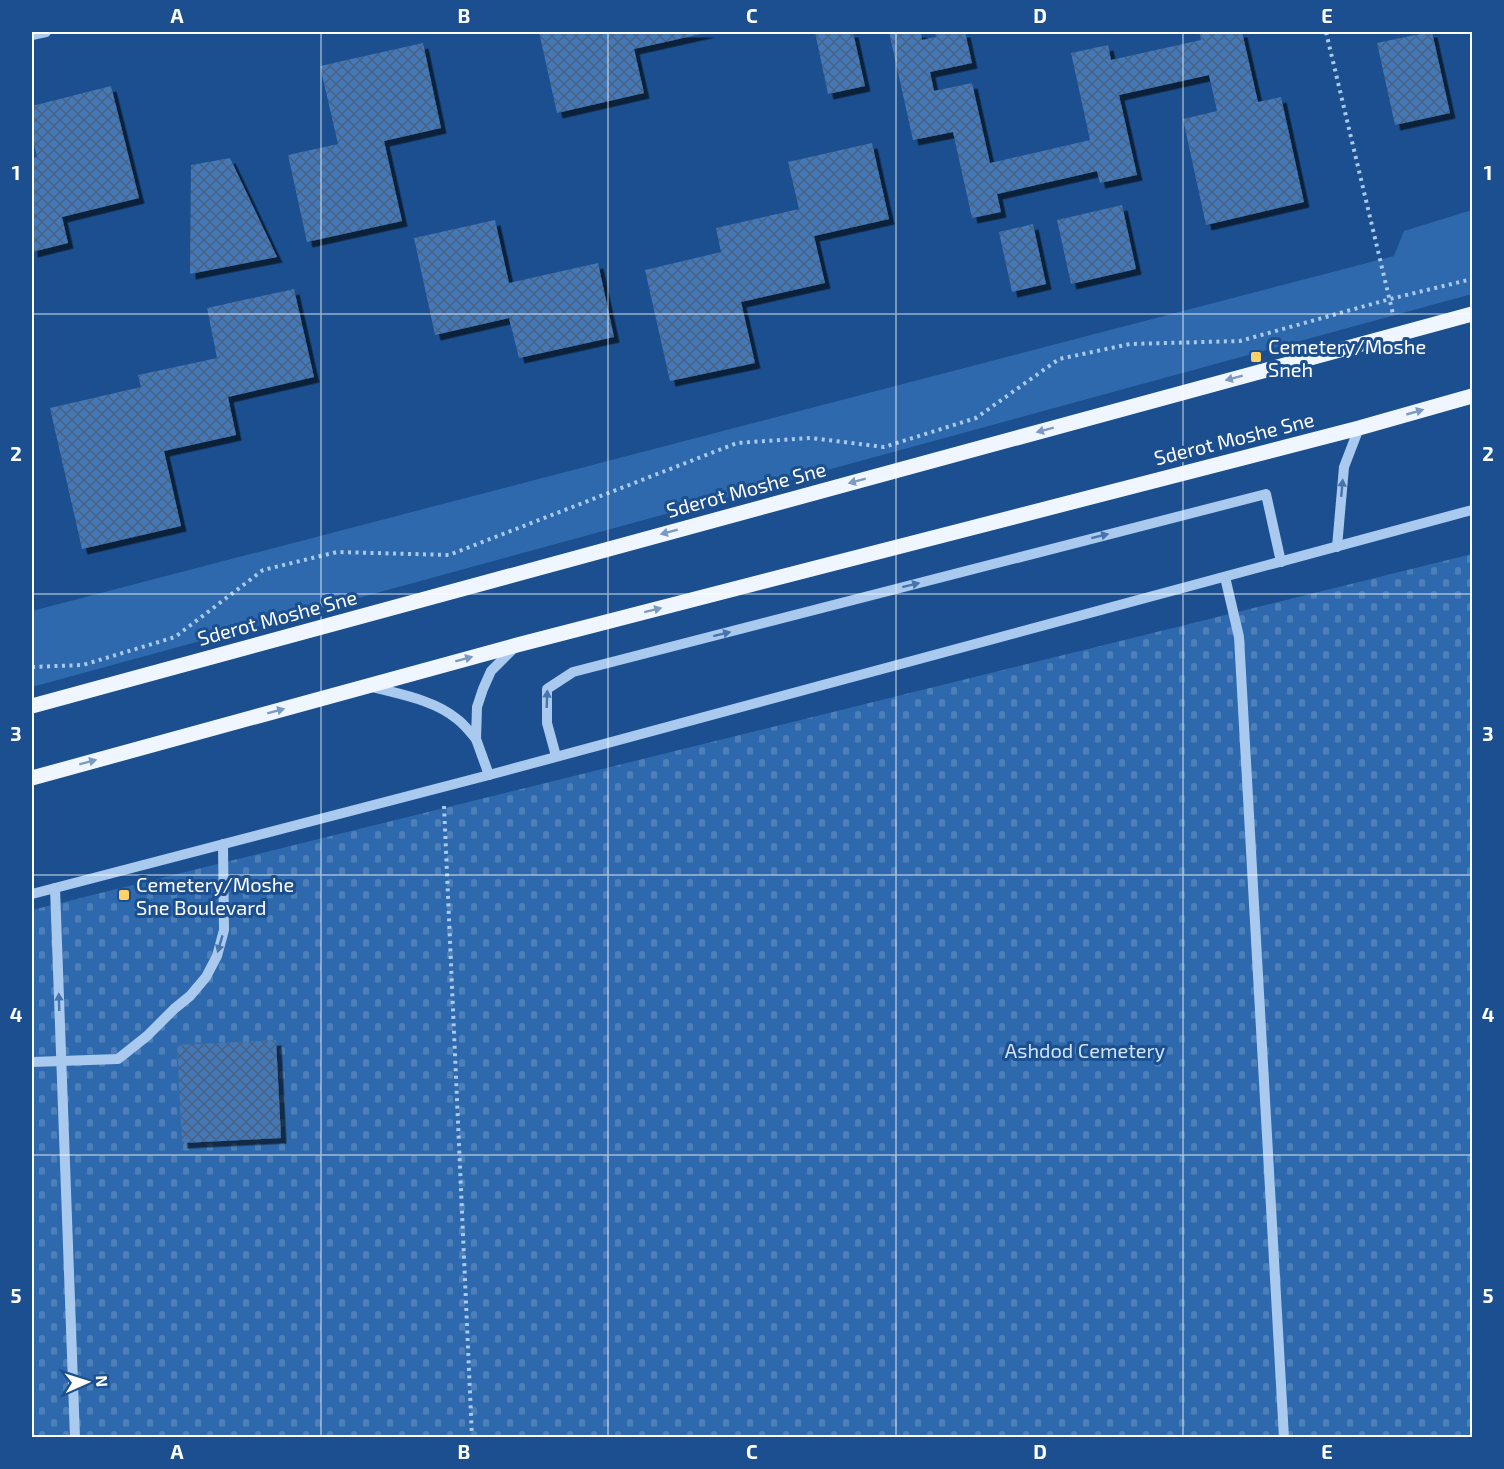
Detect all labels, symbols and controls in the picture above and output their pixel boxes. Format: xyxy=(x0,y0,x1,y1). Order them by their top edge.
text: A xyxy=(170,3,184,27)
text: B xyxy=(458,3,470,27)
text: C xyxy=(746,3,758,27)
text: D xyxy=(1033,3,1047,27)
text: E xyxy=(1321,3,1333,27)
text: 1 xyxy=(12,160,20,184)
text: 1 xyxy=(1484,160,1492,184)
place label: Cemetery/Moshe Sneh xyxy=(1268,334,1426,381)
marker: Cemetery/Moshe Sneh xyxy=(1249,350,1263,364)
one-way arrow xyxy=(1224,374,1243,384)
street label: Sderot Moshe Sne xyxy=(1152,407,1316,469)
one-way arrow xyxy=(1406,407,1424,416)
one-way arrow xyxy=(1036,425,1055,435)
text: 2 xyxy=(10,441,22,465)
text: 2 xyxy=(1482,441,1494,465)
street label: Sderot Moshe Sne xyxy=(664,456,828,522)
one-way arrow xyxy=(848,477,866,486)
one-way arrow xyxy=(1337,479,1347,498)
one-way arrow xyxy=(660,528,678,537)
one-way arrow xyxy=(1091,531,1109,541)
one-way arrow xyxy=(902,580,920,590)
street label: Sderot Moshe Sne xyxy=(195,584,359,650)
one-way arrow xyxy=(644,605,662,614)
one-way arrow xyxy=(713,628,731,638)
one-way arrow xyxy=(455,654,473,664)
one-way arrow xyxy=(543,689,552,708)
one-way arrow xyxy=(267,705,285,715)
text: 3 xyxy=(10,721,22,745)
text: 3 xyxy=(1482,721,1494,745)
one-way arrow xyxy=(79,757,97,767)
place label: Cemetery/Moshe Sne Boulevard xyxy=(136,872,294,919)
marker: Cemetery/Moshe Sne Boulevard xyxy=(117,888,131,902)
one-way arrow xyxy=(215,935,224,953)
one-way arrow xyxy=(54,993,63,1012)
text: 4 xyxy=(10,1002,23,1026)
text: 4 xyxy=(1482,1002,1495,1026)
park label: Ashdod Cemetery xyxy=(1005,1038,1166,1062)
text: 5 xyxy=(10,1283,22,1307)
text: 5 xyxy=(1482,1283,1494,1307)
north arrow xyxy=(57,1352,117,1412)
text: N xyxy=(93,1375,112,1387)
text: A xyxy=(170,1439,184,1463)
text: B xyxy=(458,1439,470,1463)
text: C xyxy=(746,1439,758,1463)
text: D xyxy=(1033,1439,1047,1463)
text: E xyxy=(1321,1439,1333,1463)

